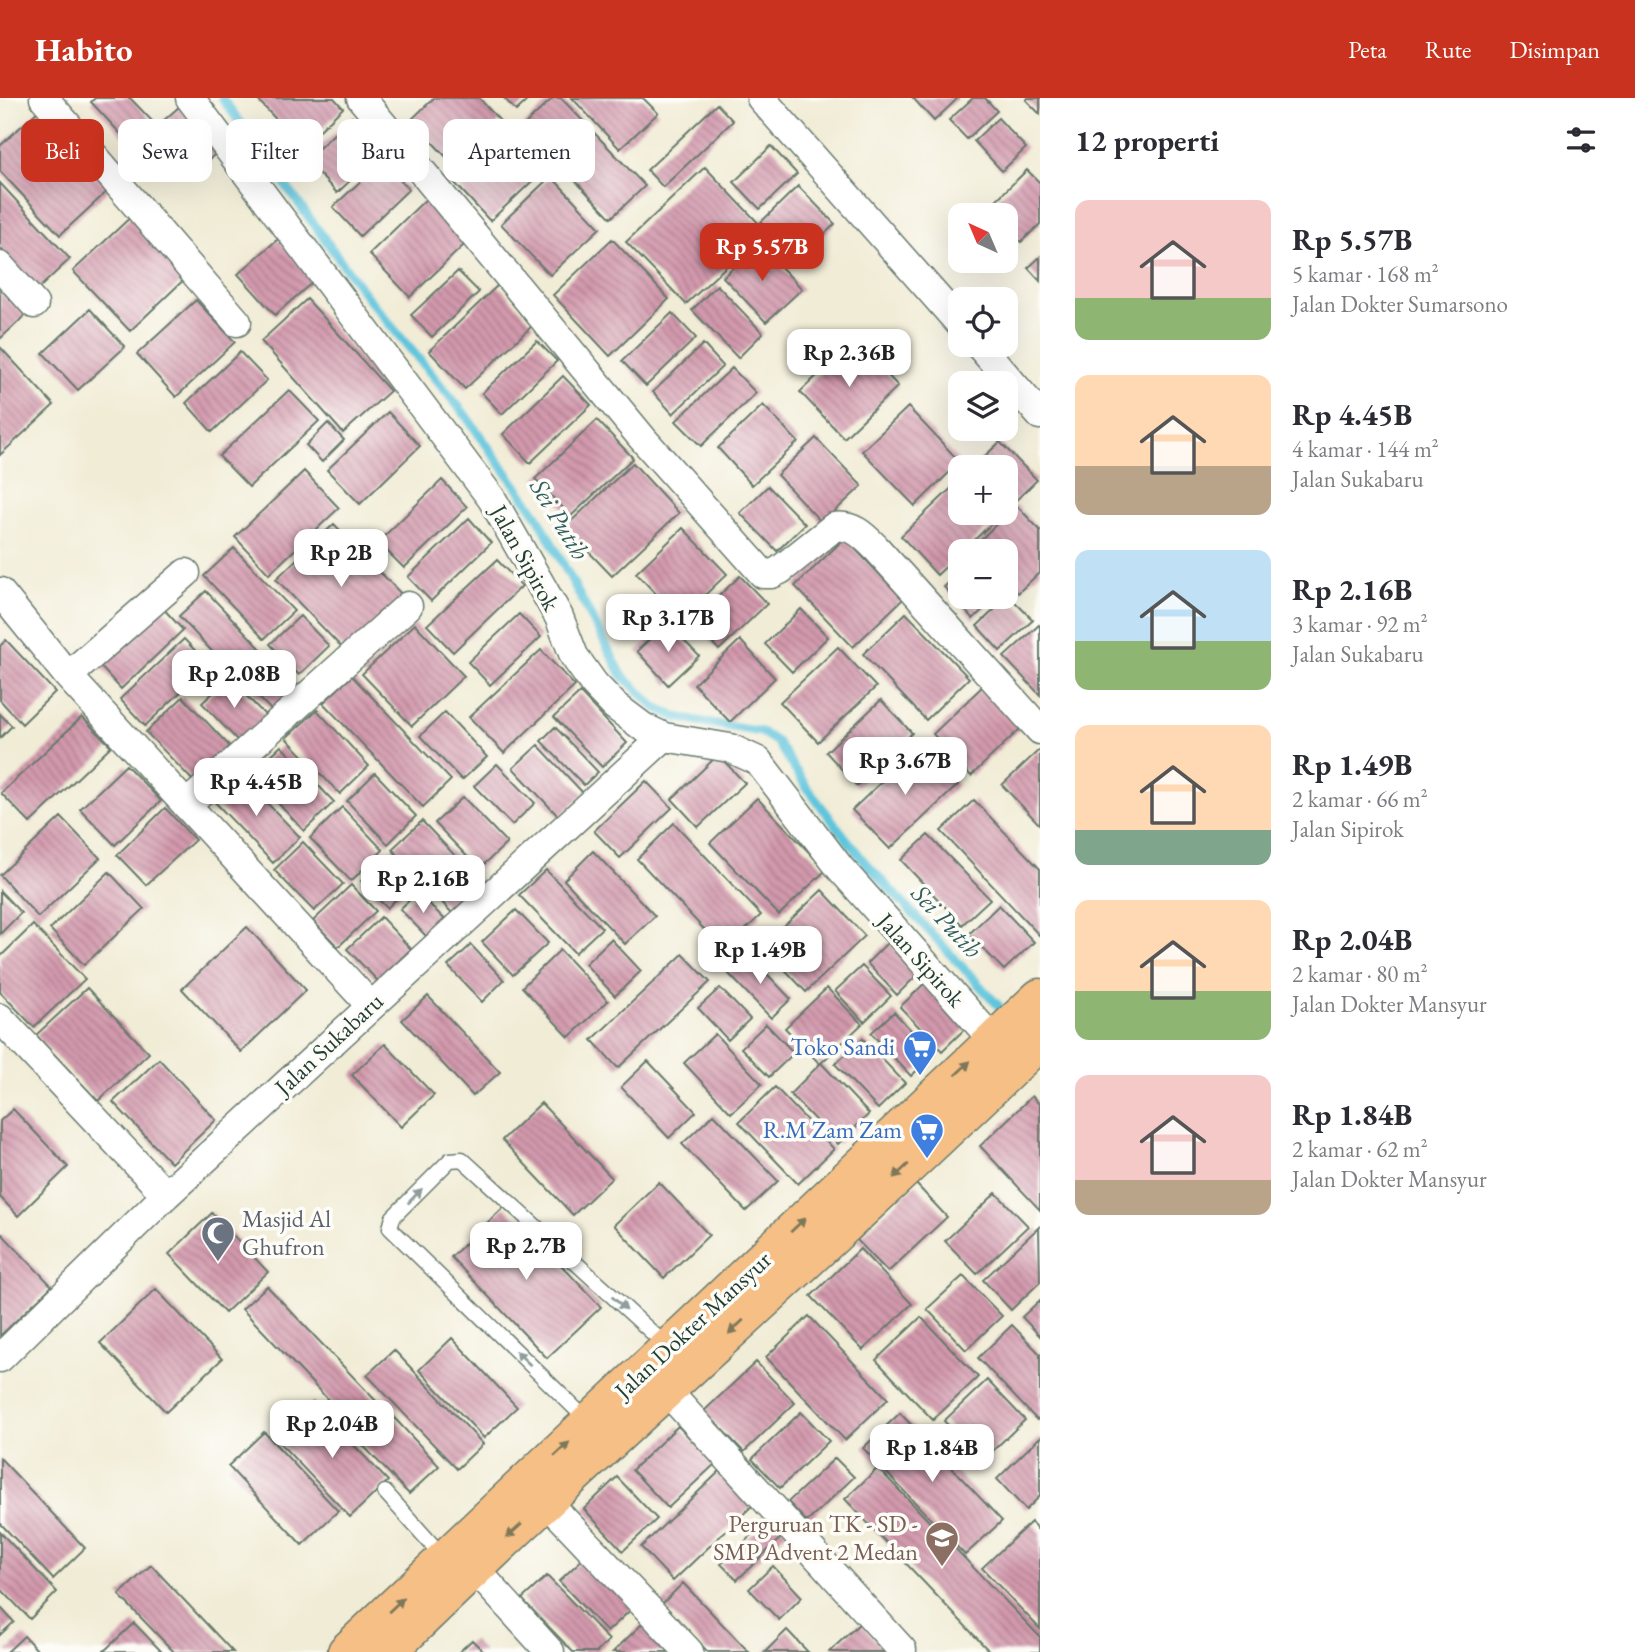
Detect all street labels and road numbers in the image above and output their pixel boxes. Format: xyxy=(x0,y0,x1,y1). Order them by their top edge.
street label: Jalan Sipirok xyxy=(483,497,568,617)
street label: Jalan Sipirok xyxy=(869,904,972,1014)
street label: Jalan Sukabaru xyxy=(266,985,390,1103)
street label: Jalan Dokter Mansyur xyxy=(606,1244,778,1407)

